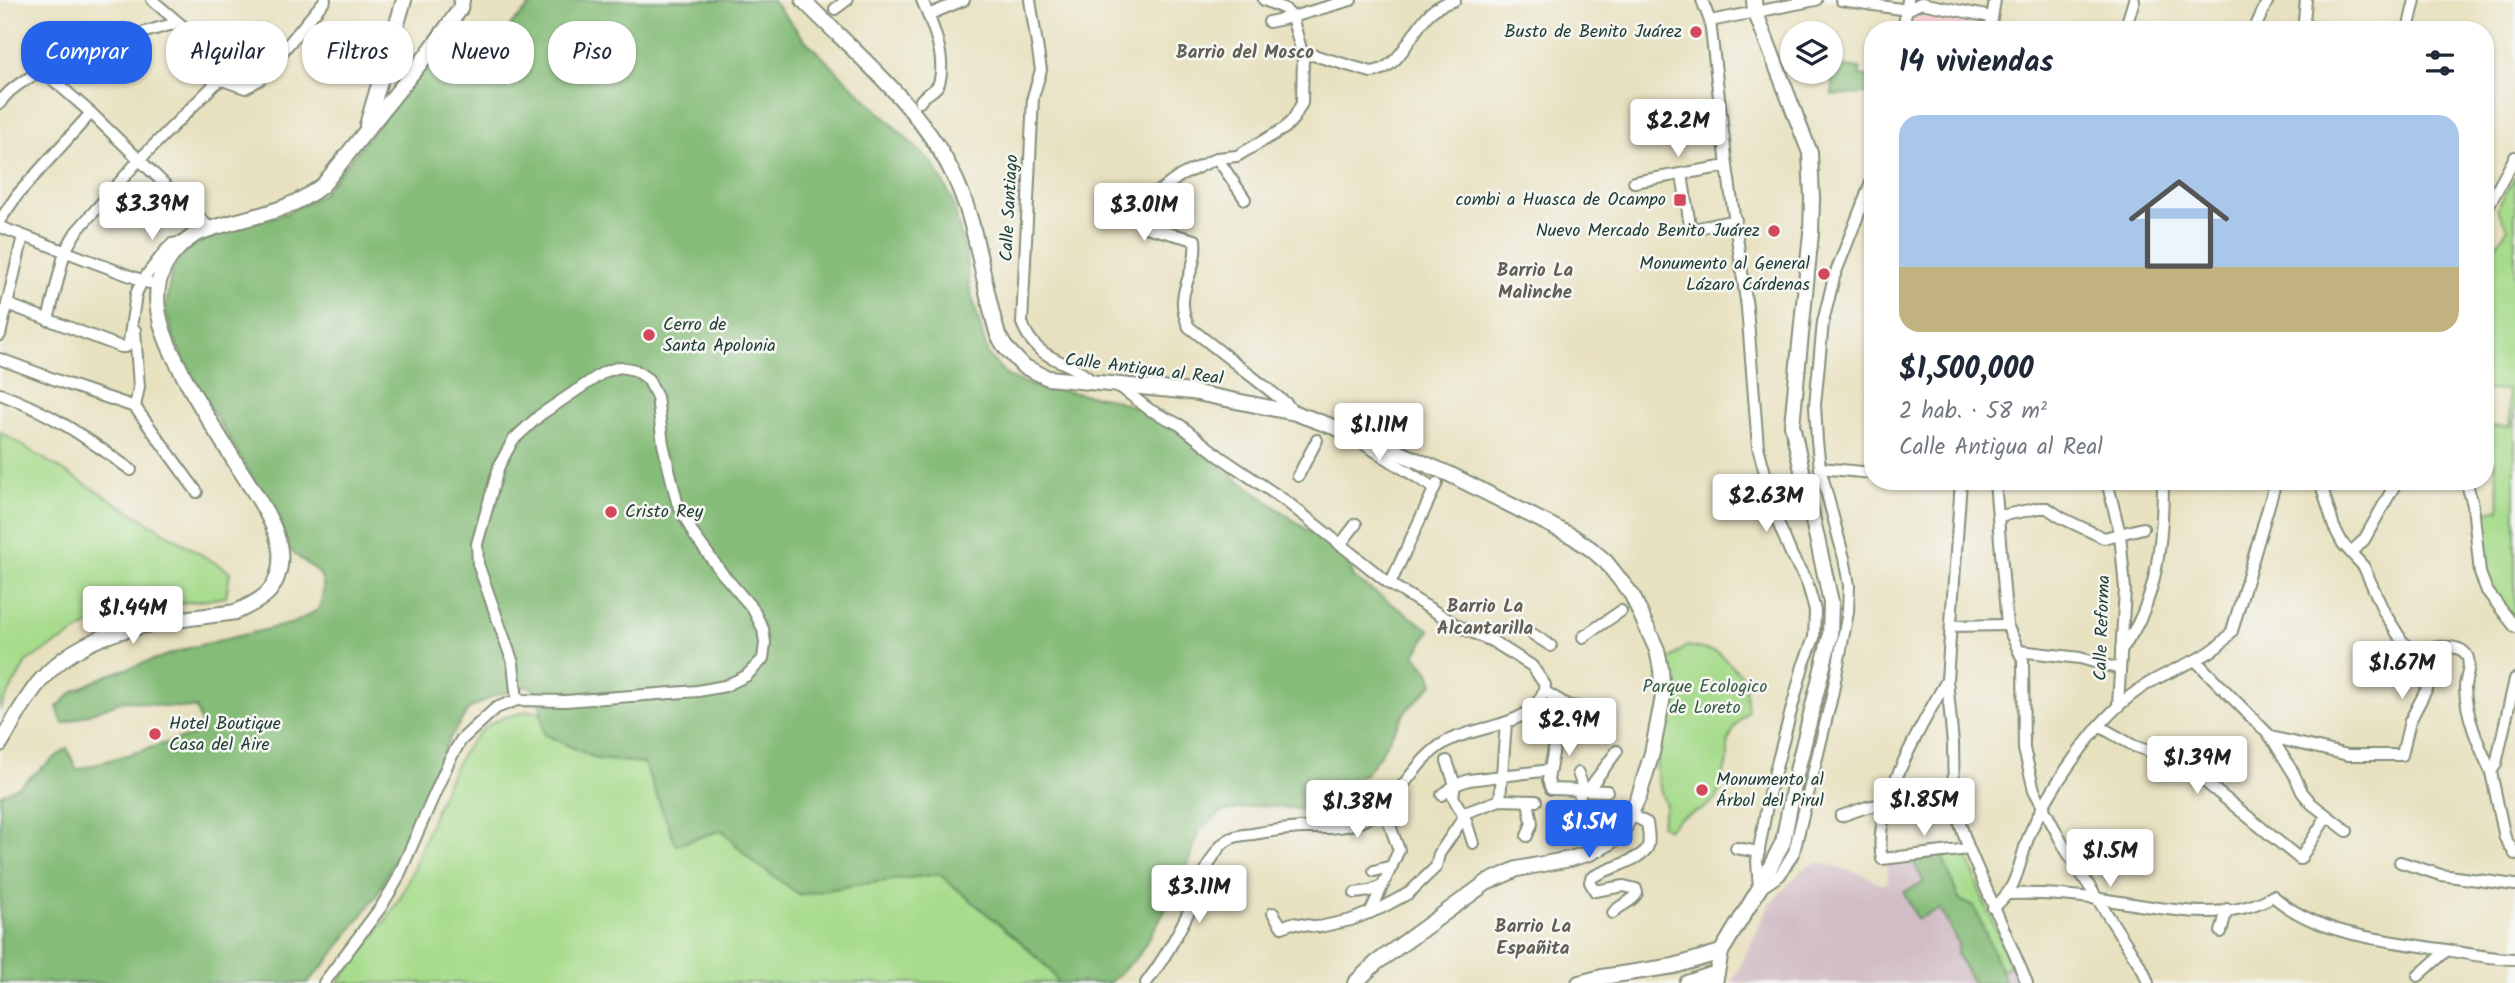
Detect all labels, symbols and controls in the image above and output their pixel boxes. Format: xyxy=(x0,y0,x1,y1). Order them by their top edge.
place label: Busto de Benito Juárez xyxy=(1504,18,1682,47)
chip: Comprar xyxy=(21,21,152,84)
chip: Alquilar xyxy=(166,21,288,84)
chip: Filtros xyxy=(302,21,413,84)
chip: Nuevo xyxy=(427,21,534,84)
chip: Piso xyxy=(548,21,636,84)
map controls xyxy=(1780,21,1843,84)
button: layers xyxy=(1780,21,1843,84)
marker: Busto de Benito Juárez xyxy=(1688,24,1704,40)
district label: Barrio del Mosco xyxy=(1176,38,1314,68)
text: 14 viviendas xyxy=(1899,39,2054,87)
icon: filters xyxy=(2421,44,2459,82)
pin: $2.2M xyxy=(1629,100,1727,159)
text: $2.2M xyxy=(1646,104,1710,140)
street label: Calle Santiago xyxy=(993,154,1027,262)
icon: home xyxy=(2116,161,2242,287)
pin: $3.39M xyxy=(95,182,209,242)
pin: $3.01M xyxy=(1087,184,1201,243)
place label: combi a Huasca de Ocampo xyxy=(1456,186,1666,215)
text: $3.39M xyxy=(115,187,189,223)
text: $3.01M xyxy=(1110,188,1178,224)
marker: combi a Huasca de Ocampo xyxy=(1672,192,1688,208)
place label: Nuevo Mercado Benito Juárez xyxy=(1536,217,1760,246)
marker: Nuevo Mercado Benito Juárez xyxy=(1766,223,1782,239)
place label: Monumento al General Lázaro Cárdenas xyxy=(1639,250,1811,300)
district label: Barrio La Malinche xyxy=(1497,256,1573,308)
marker: Monumento al General Lázaro Cárdenas xyxy=(1816,266,1832,282)
place label: Cerro de Santa Apolonia xyxy=(663,311,776,361)
marker: Cerro de Santa Apolonia xyxy=(641,327,657,343)
street label: Calle Antigua al Real xyxy=(1063,346,1226,394)
text: $1,500,000 xyxy=(1899,346,2034,394)
text: 2 hab. · 58 m² xyxy=(1899,394,2047,430)
pin: $1.11M xyxy=(1322,404,1436,463)
text: $1.11M xyxy=(1350,408,1408,444)
text: Calle Antigua al Real xyxy=(1899,430,2103,466)
pin: $2.63M xyxy=(1709,475,1823,534)
text: $2.63M xyxy=(1729,479,1803,515)
place label: Cristo Rey xyxy=(625,498,704,527)
marker: Cristo Rey xyxy=(603,504,619,520)
street label: Calle Reforma xyxy=(2087,575,2119,681)
pin: $1.44M xyxy=(76,586,190,646)
text: $1.44M xyxy=(99,591,167,627)
district label: Barrio La Alcantarilla xyxy=(1437,592,1534,644)
pin: $1.67M xyxy=(2345,642,2459,701)
text: $1.67M xyxy=(2369,646,2435,682)
park label: Parque Ecologico de Loreto xyxy=(1643,673,1767,723)
pin: $2.9M xyxy=(1520,698,1618,758)
text: $2.9M xyxy=(1538,703,1600,739)
place label: Hotel Boutique Casa del Aire xyxy=(169,710,281,760)
marker: Hotel Boutique Casa del Aire xyxy=(147,726,163,742)
pin: $1.39M xyxy=(2140,736,2254,796)
text: $1.39M xyxy=(2163,741,2231,777)
place label: Monumento al Árbol del Pirul xyxy=(1716,766,1825,816)
pin: $1.85M xyxy=(1867,778,1981,838)
pin: $1.38M xyxy=(1300,780,1414,840)
marker: Monumento al Árbol del Pirul xyxy=(1694,782,1710,798)
text: $1.85M xyxy=(1890,783,1958,819)
text: $1.38M xyxy=(1322,785,1392,821)
pin: $1.5M xyxy=(1540,800,1638,860)
text: $1.5M xyxy=(1561,805,1617,841)
pin: $1.5M xyxy=(2061,830,2159,889)
text: $1.5M xyxy=(2082,834,2138,870)
pin: $3.11M xyxy=(1142,866,1256,925)
text: $3.11M xyxy=(1168,870,1230,906)
district label: Barrio La Españita xyxy=(1495,912,1571,964)

